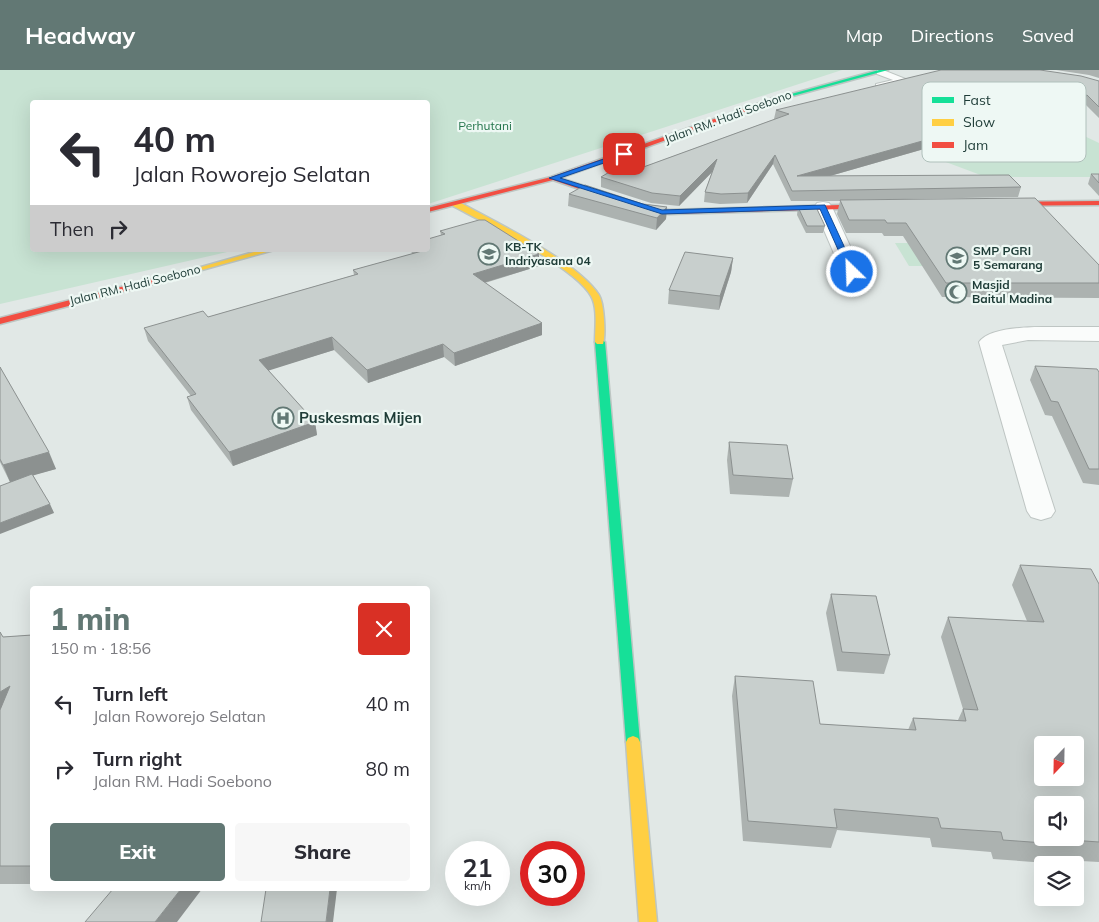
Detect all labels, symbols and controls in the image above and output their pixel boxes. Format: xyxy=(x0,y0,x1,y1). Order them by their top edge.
text: Headway xyxy=(25,20,135,50)
text: Map xyxy=(846,24,883,47)
text: Directions xyxy=(911,24,994,47)
text: Saved xyxy=(1022,24,1074,47)
legend xyxy=(922,82,1086,162)
street label: Jalan RM. Hadi Soebono xyxy=(662,86,794,147)
text: Fast xyxy=(963,91,991,109)
text: Slow xyxy=(963,113,995,131)
text: 40 m xyxy=(133,117,216,161)
park label: Perhutani xyxy=(458,118,512,133)
icon: left xyxy=(50,120,115,185)
pin xyxy=(603,133,645,175)
text: Jam xyxy=(963,136,988,154)
icon: arrive xyxy=(610,140,638,168)
text: Jalan Roworejo Selatan xyxy=(133,160,371,188)
icon: right xyxy=(104,215,132,243)
text: Then xyxy=(50,217,94,241)
place label: KB-TK Indriyasana 04 xyxy=(505,239,591,268)
school or university icon: KB-TK Indriyasana 04 xyxy=(477,242,501,266)
place label: SMP PGRI 5 Semarang xyxy=(973,243,1043,272)
position arrow xyxy=(825,245,877,297)
school or university icon: SMP PGRI 5 Semarang xyxy=(945,246,969,270)
street label: Jalan RM. Hadi Soebono xyxy=(68,261,202,308)
place label: Masjid Baitul Madina xyxy=(972,277,1052,306)
mosque icon: Masjid Baitul Madina xyxy=(944,280,968,304)
hospital icon: Puskesmas Mijen xyxy=(271,406,295,430)
place label: Puskesmas Mijen xyxy=(299,408,422,427)
text: 1 min xyxy=(50,600,130,638)
button: close xyxy=(358,603,410,655)
text: 150 m · 18:56 xyxy=(50,638,151,658)
text: Turn left xyxy=(93,682,168,706)
icon: left xyxy=(50,690,78,718)
text: 40 m xyxy=(366,692,410,716)
text: Jalan Roworejo Selatan xyxy=(93,706,266,726)
north arrow xyxy=(1034,736,1084,786)
map controls xyxy=(1034,736,1084,906)
text: Turn right xyxy=(93,747,182,771)
icon: right xyxy=(50,755,78,783)
text: 80 m xyxy=(366,757,410,781)
text: Jalan RM. Hadi Soebono xyxy=(93,771,272,791)
button: sound xyxy=(1034,796,1084,846)
button: Exit xyxy=(50,823,225,881)
button: Share xyxy=(235,823,410,881)
speed limit sign: 30 xyxy=(520,841,585,906)
text: 21 xyxy=(462,852,493,883)
button: layers xyxy=(1034,856,1084,906)
text: km/h xyxy=(464,878,491,893)

